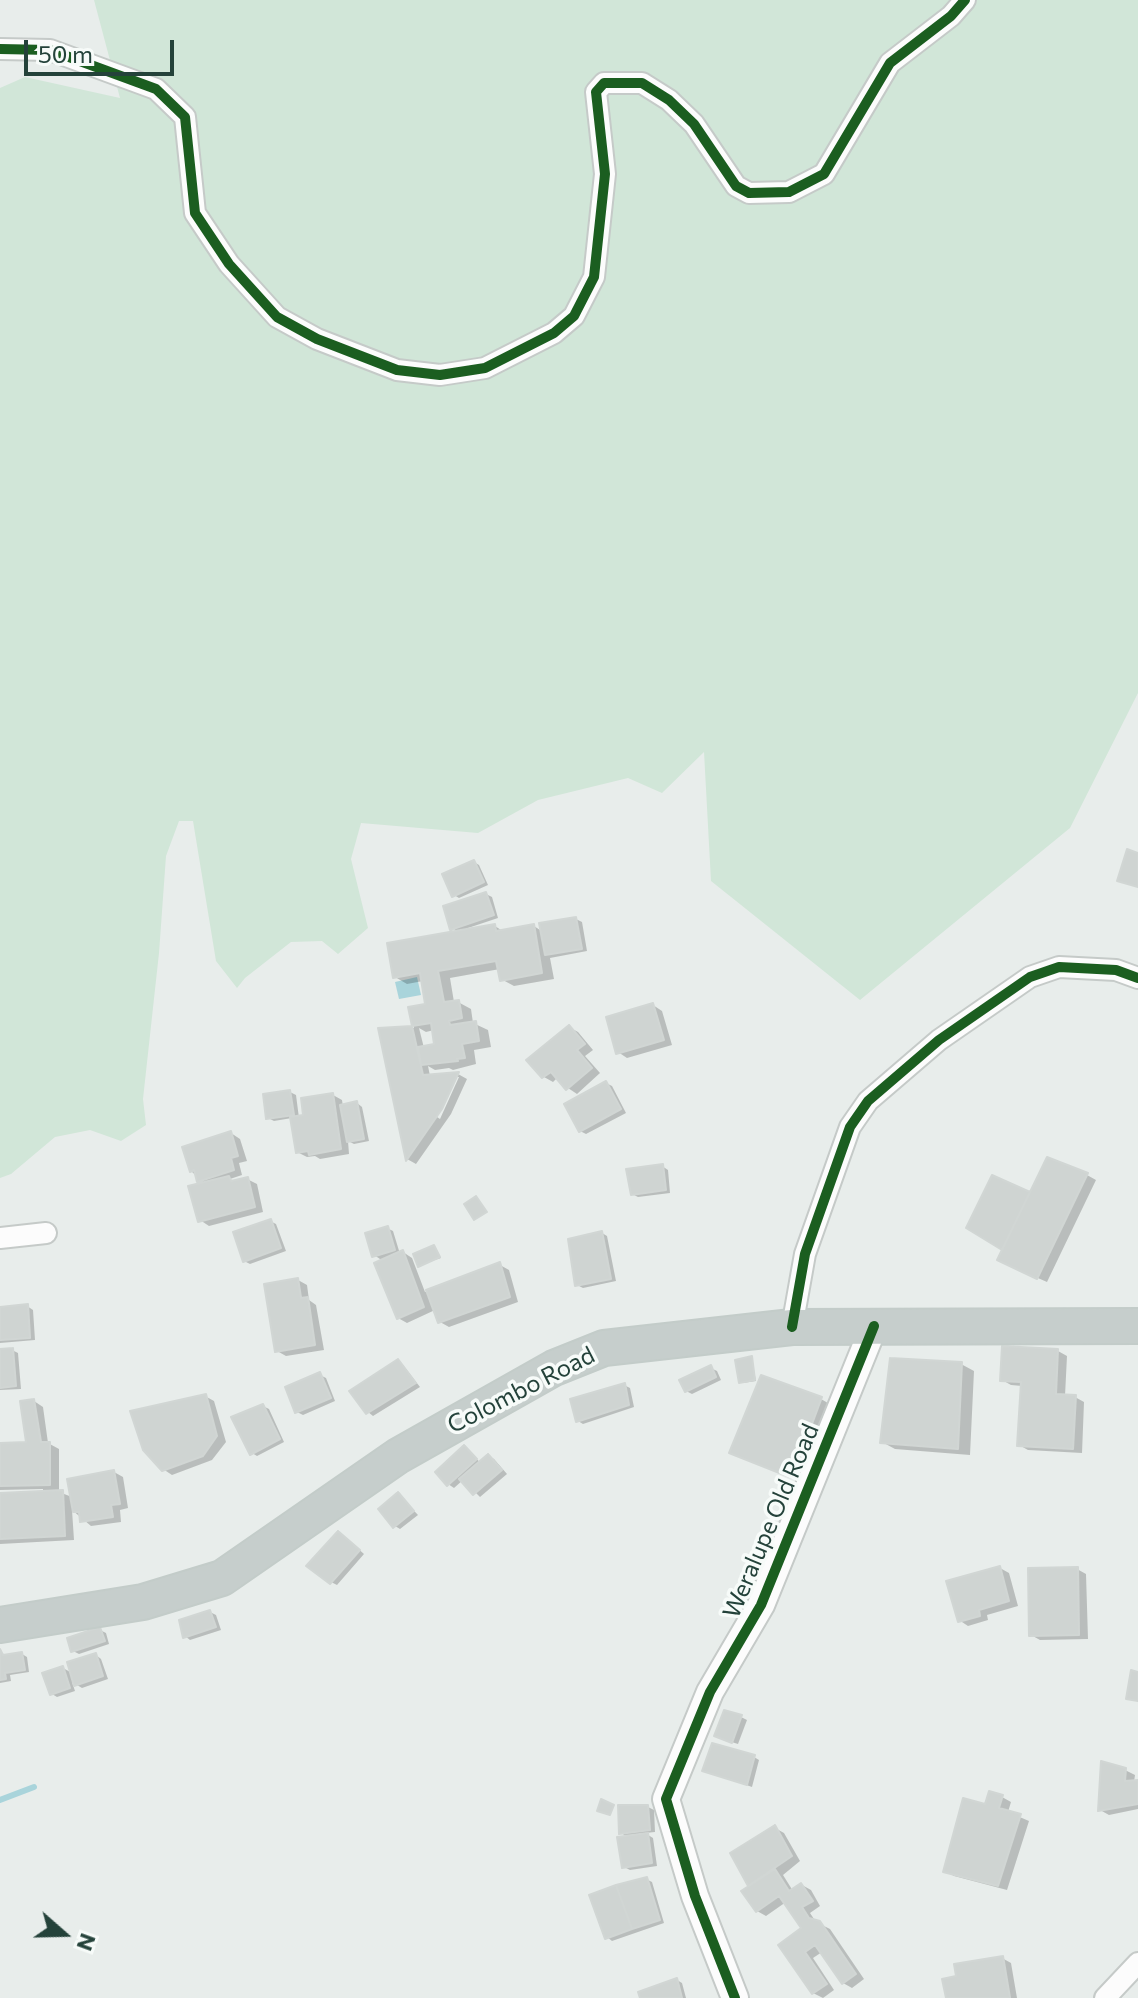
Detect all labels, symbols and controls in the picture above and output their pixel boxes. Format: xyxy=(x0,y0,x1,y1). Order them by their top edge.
scale bar xyxy=(28,24,178,74)
text: 50 m xyxy=(38,39,93,68)
street label: Colombo Road xyxy=(443,1341,599,1439)
street label: Weralupe Old Road xyxy=(717,1419,825,1623)
north arrow xyxy=(24,1894,104,1974)
text: N xyxy=(72,1930,103,1955)

